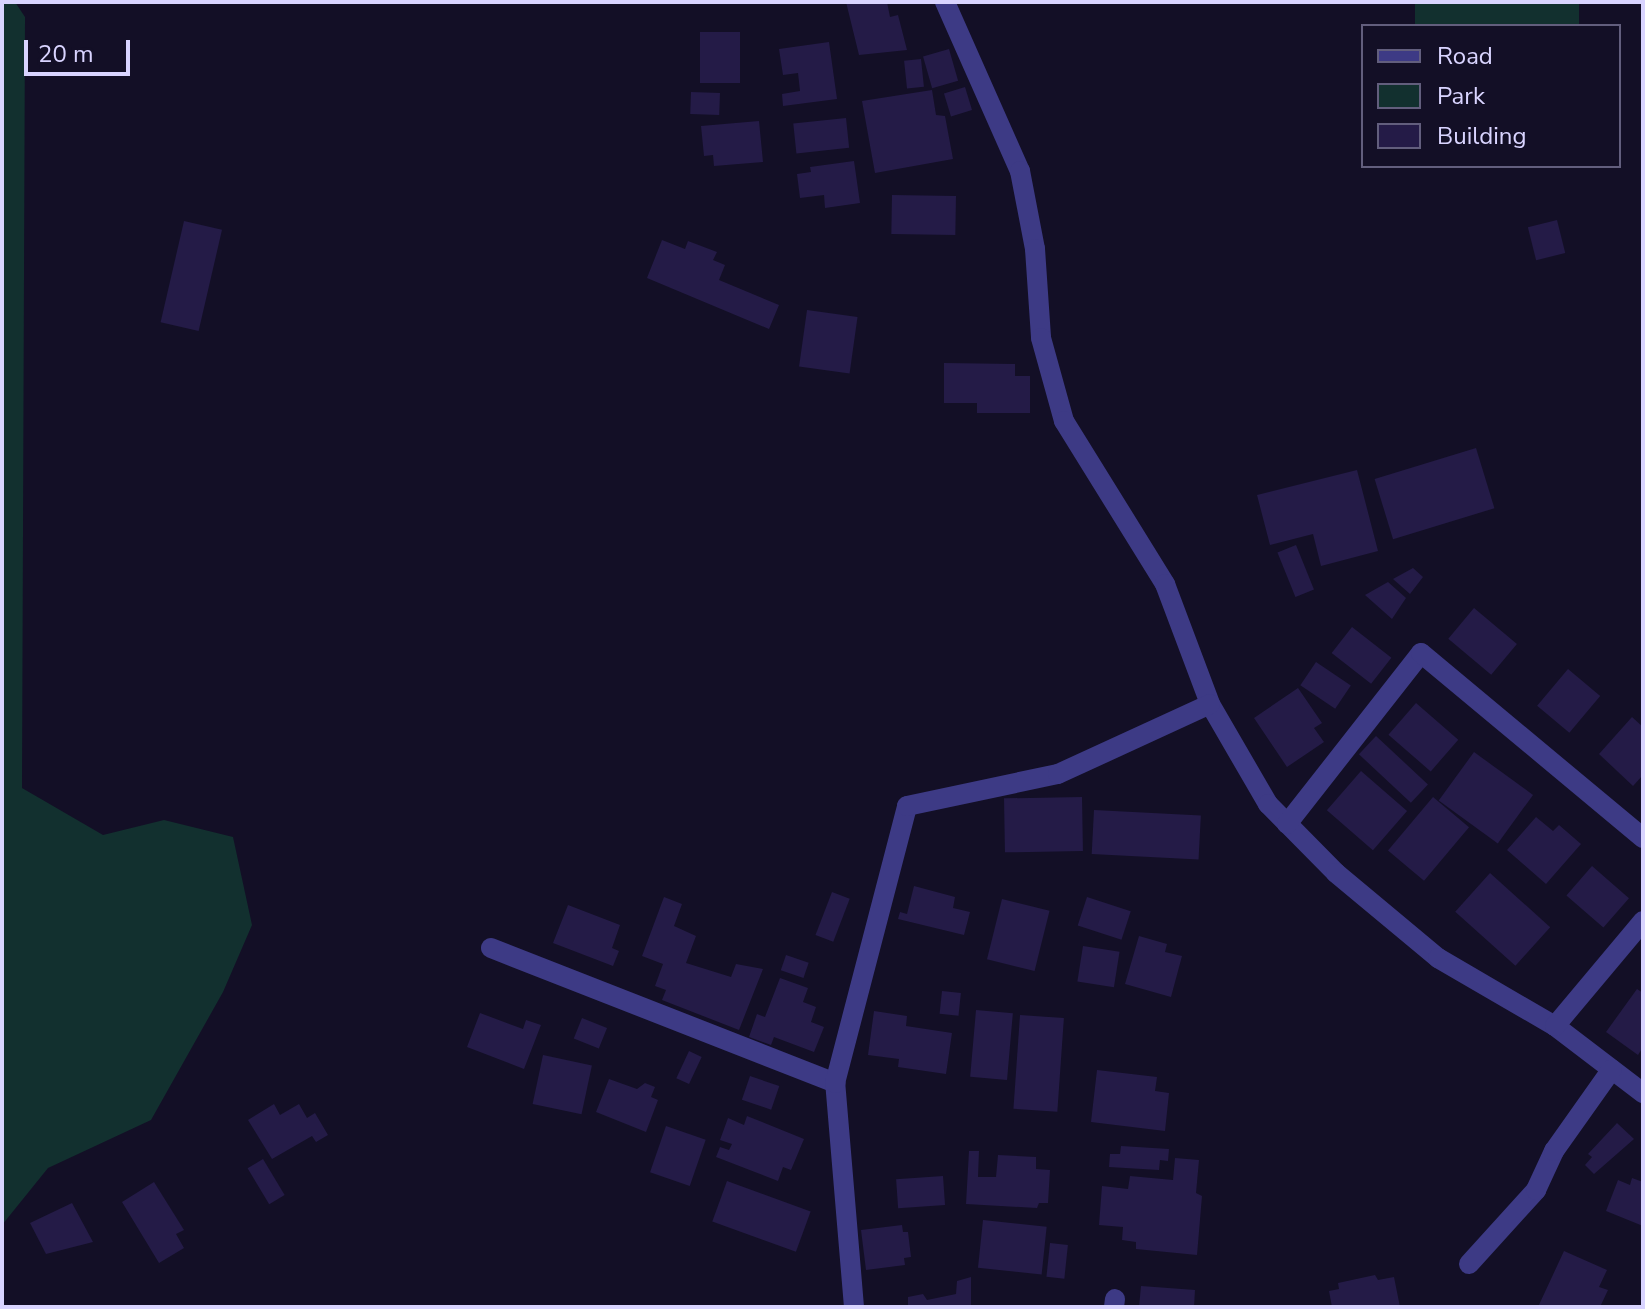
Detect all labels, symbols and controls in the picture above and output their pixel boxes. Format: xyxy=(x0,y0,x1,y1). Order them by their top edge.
scale bar xyxy=(28,24,134,74)
legend xyxy=(1361,24,1621,168)
text: 20 m xyxy=(38,38,94,70)
text: Road xyxy=(1437,40,1493,72)
text: Park xyxy=(1437,80,1485,112)
text: Building xyxy=(1437,120,1527,152)

